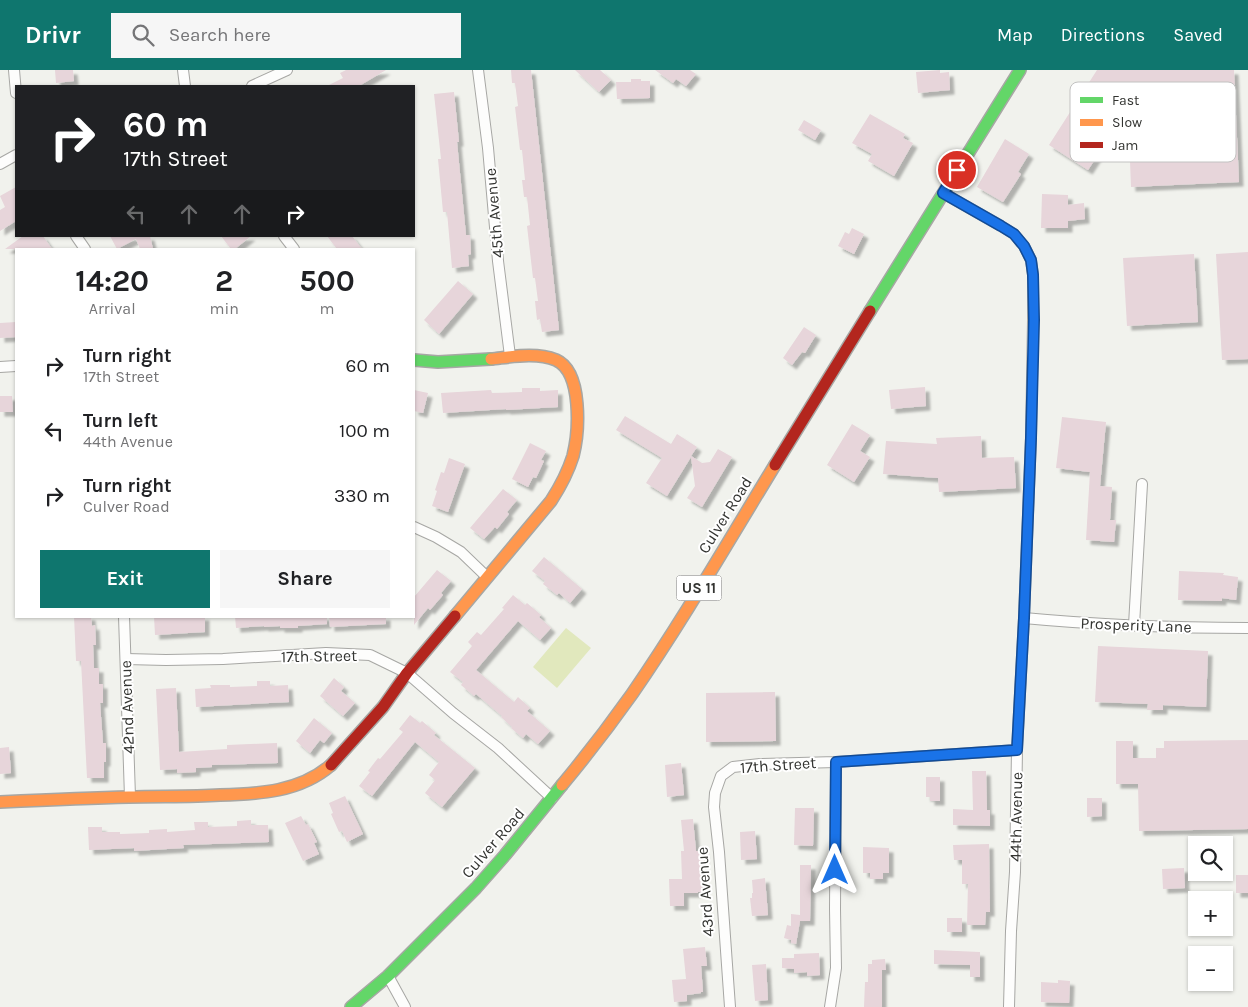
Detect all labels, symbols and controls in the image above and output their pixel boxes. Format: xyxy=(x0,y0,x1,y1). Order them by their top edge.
search box xyxy=(111,13,461,58)
text: Drivr xyxy=(25,21,81,49)
icon: search xyxy=(129,21,157,49)
text: Search here xyxy=(169,24,271,46)
text: Map xyxy=(997,24,1033,46)
text: Directions xyxy=(1061,24,1145,46)
text: Saved xyxy=(1173,24,1223,46)
legend xyxy=(1070,82,1236,162)
text: Fast xyxy=(1112,92,1139,109)
text: 60 m xyxy=(123,104,208,145)
icon: right xyxy=(40,105,105,170)
text: Slow xyxy=(1112,114,1142,131)
text: Jam xyxy=(1112,137,1138,154)
text: 17th Street xyxy=(123,146,228,172)
pin xyxy=(936,149,978,191)
icon: arrive xyxy=(943,156,971,184)
street label: 45th Avenue xyxy=(481,167,507,259)
icon: left xyxy=(122,200,150,228)
icon: ahead xyxy=(175,200,203,228)
icon: ahead xyxy=(228,200,256,228)
icon: right xyxy=(281,200,309,228)
text: 14:20 xyxy=(75,263,149,299)
text: 2 xyxy=(215,263,233,299)
text: 500 xyxy=(299,263,355,299)
text: Arrival xyxy=(89,299,136,318)
text: min xyxy=(209,299,239,318)
text: m xyxy=(319,299,334,318)
text: Turn right xyxy=(83,345,172,367)
icon: right xyxy=(40,352,68,380)
text: 60 m xyxy=(346,355,390,377)
text: 17th Street xyxy=(83,367,159,386)
text: Turn left xyxy=(83,410,158,432)
icon: left xyxy=(40,417,68,445)
text: 100 m xyxy=(339,420,390,442)
text: 44th Avenue xyxy=(83,432,173,451)
street label: Culver Road xyxy=(694,473,756,557)
text: Turn right xyxy=(83,475,172,497)
icon: right xyxy=(40,482,68,510)
text: 330 m xyxy=(334,485,390,507)
text: Culver Road xyxy=(83,497,170,516)
button: Exit xyxy=(40,550,210,608)
button: Share xyxy=(220,550,390,608)
road number: US 11 xyxy=(676,576,722,600)
street label: Prosperity Lane xyxy=(1080,614,1192,636)
street label: 17th Street xyxy=(281,646,357,666)
street label: 42nd Avenue xyxy=(116,660,138,754)
street label: 17th Street xyxy=(739,753,817,777)
street label: 44th Avenue xyxy=(1006,772,1026,862)
street label: Culver Road xyxy=(457,804,529,882)
map controls xyxy=(1188,836,1233,991)
button: search xyxy=(1188,836,1233,881)
position arrow xyxy=(808,843,860,895)
street label: 43rd Avenue xyxy=(692,846,718,938)
button: + xyxy=(1188,891,1233,936)
button: − xyxy=(1188,946,1233,991)

